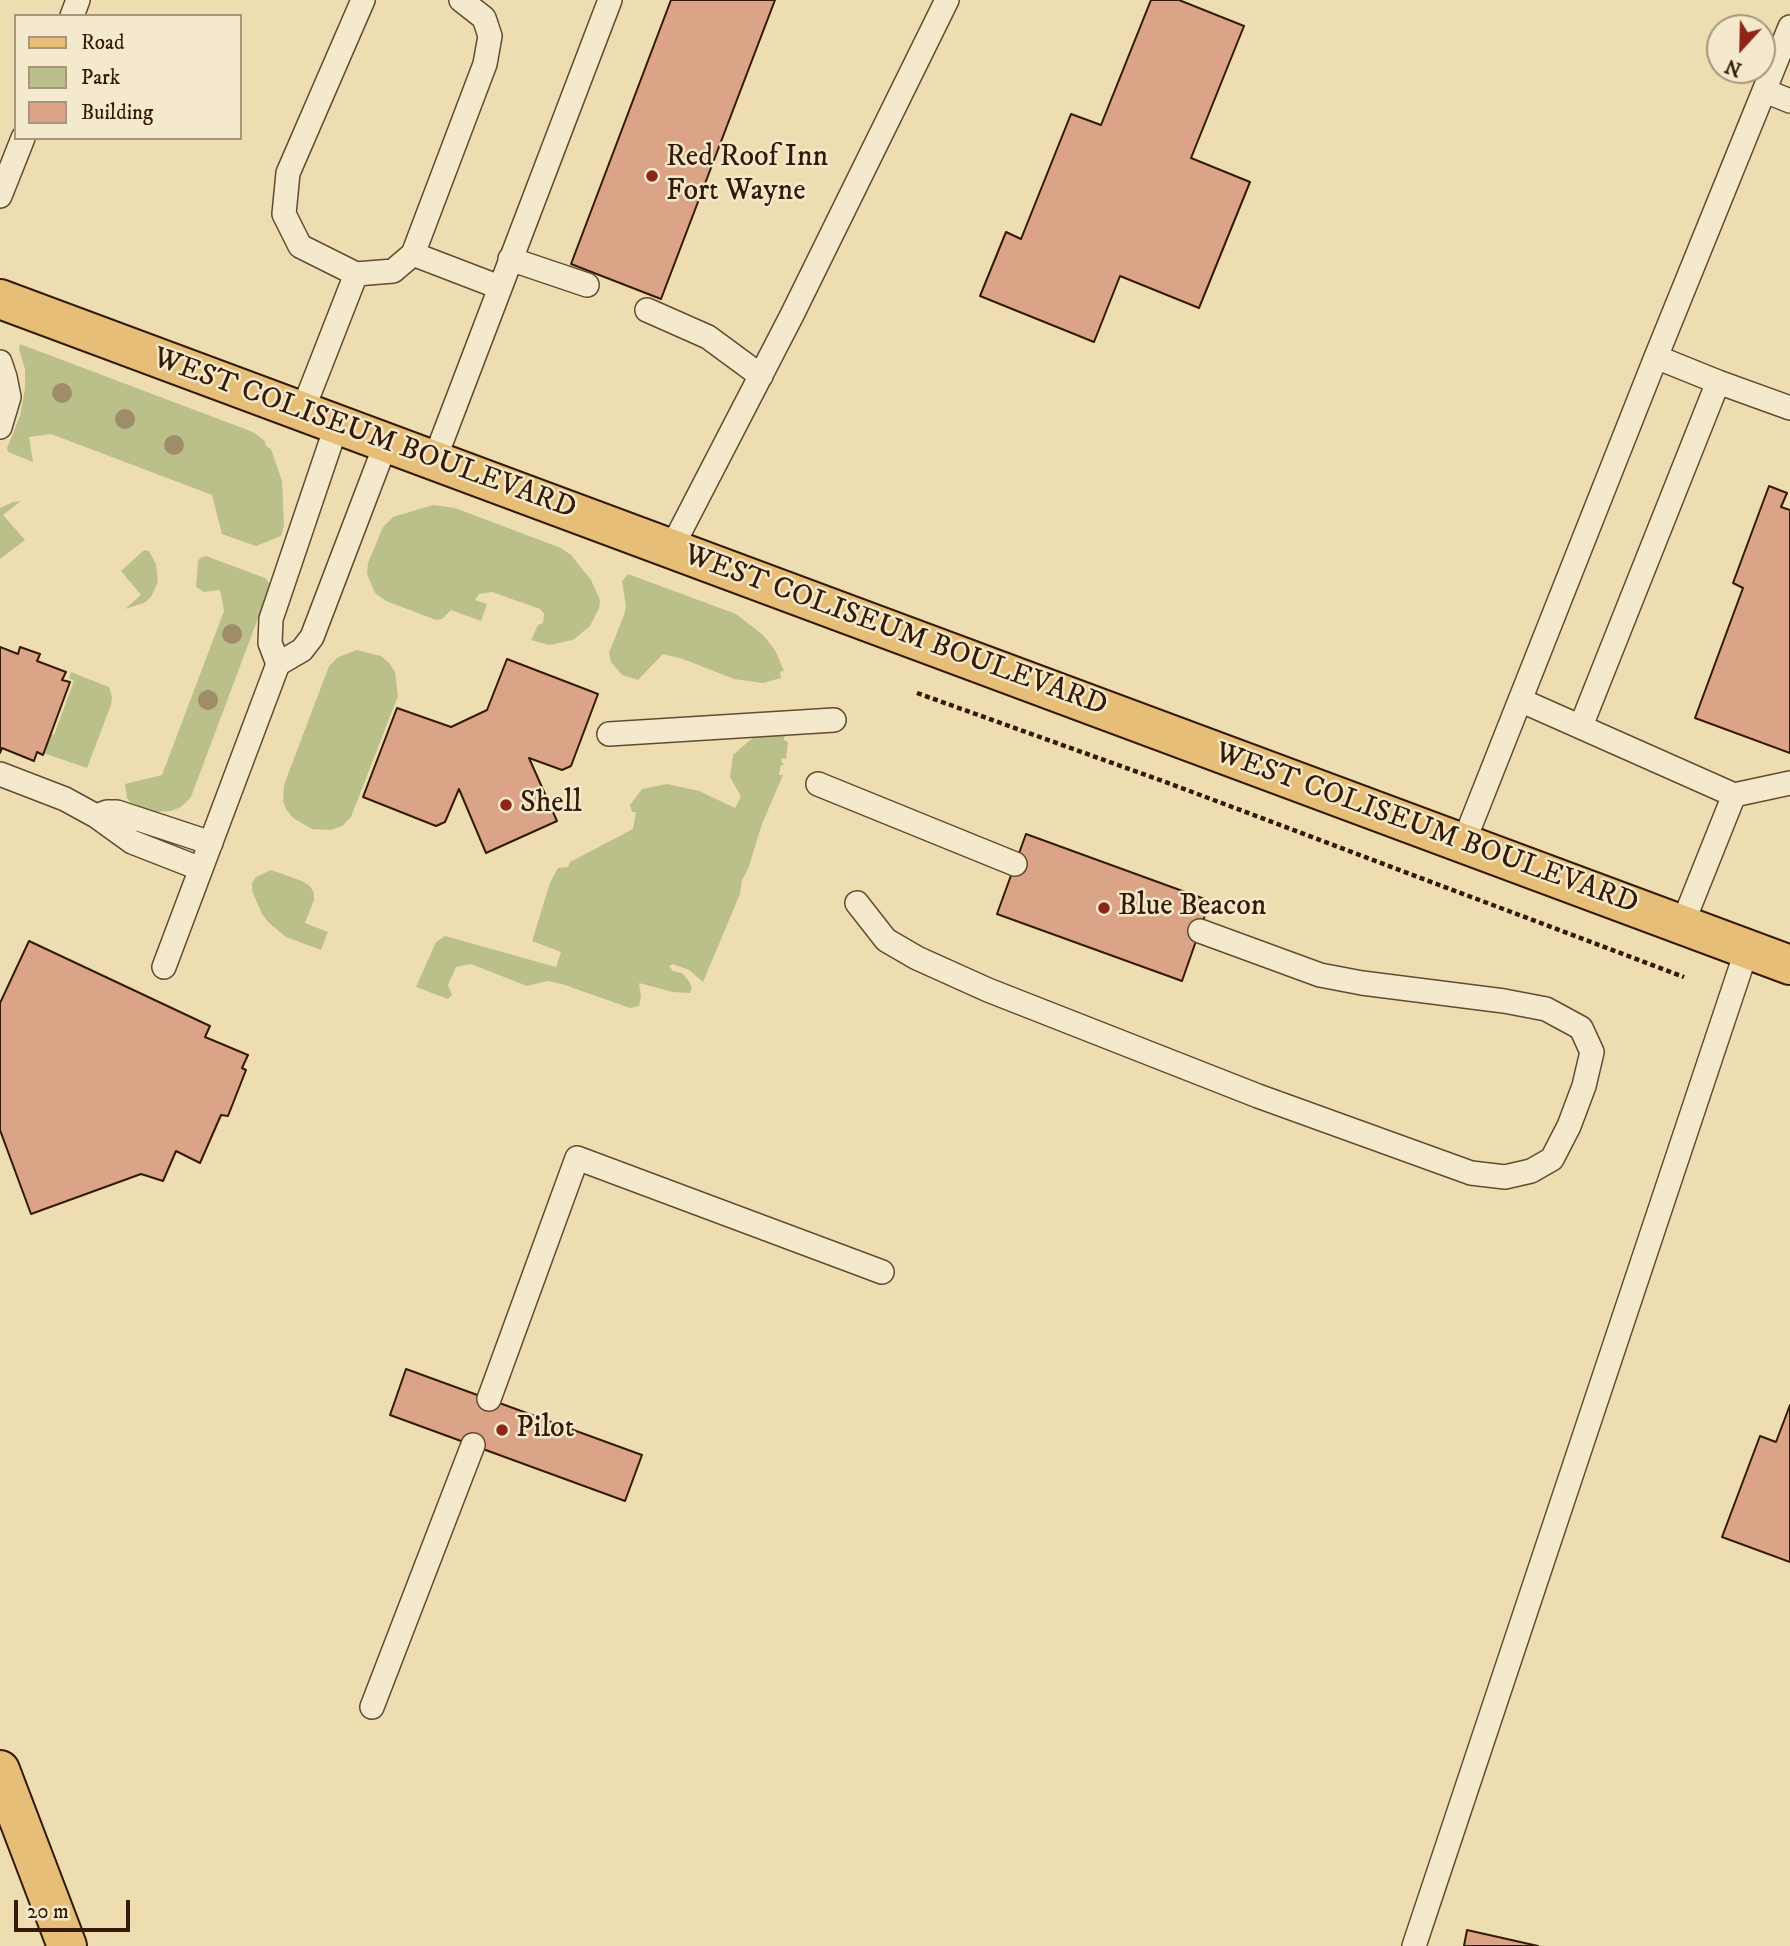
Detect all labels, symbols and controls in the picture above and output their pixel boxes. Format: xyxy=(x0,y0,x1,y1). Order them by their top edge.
legend xyxy=(14,14,242,140)
north arrow xyxy=(1706,14,1776,84)
text: Road xyxy=(81,30,125,56)
text: N xyxy=(1722,53,1745,81)
text: Park xyxy=(81,65,120,91)
text: Building xyxy=(81,100,153,126)
place label: Red Roof Inn Fort Wayne xyxy=(666,141,828,212)
marker: Red Roof Inn Fort Wayne xyxy=(644,168,660,184)
street label: WEST COLISEUM BOULEVARD xyxy=(148,342,580,528)
street label: WEST COLISEUM BOULEVARD xyxy=(679,539,1111,725)
street label: WEST COLISEUM BOULEVARD xyxy=(1210,737,1642,923)
place label: Shell xyxy=(520,787,582,823)
marker: Shell xyxy=(498,797,514,813)
place label: Blue Beacon xyxy=(1118,890,1266,926)
marker: Blue Beacon xyxy=(1096,900,1112,916)
place label: Pilot xyxy=(516,1412,574,1448)
marker: Pilot xyxy=(494,1422,510,1438)
scale bar xyxy=(18,1886,133,1930)
text: 20 m xyxy=(27,1899,69,1925)

